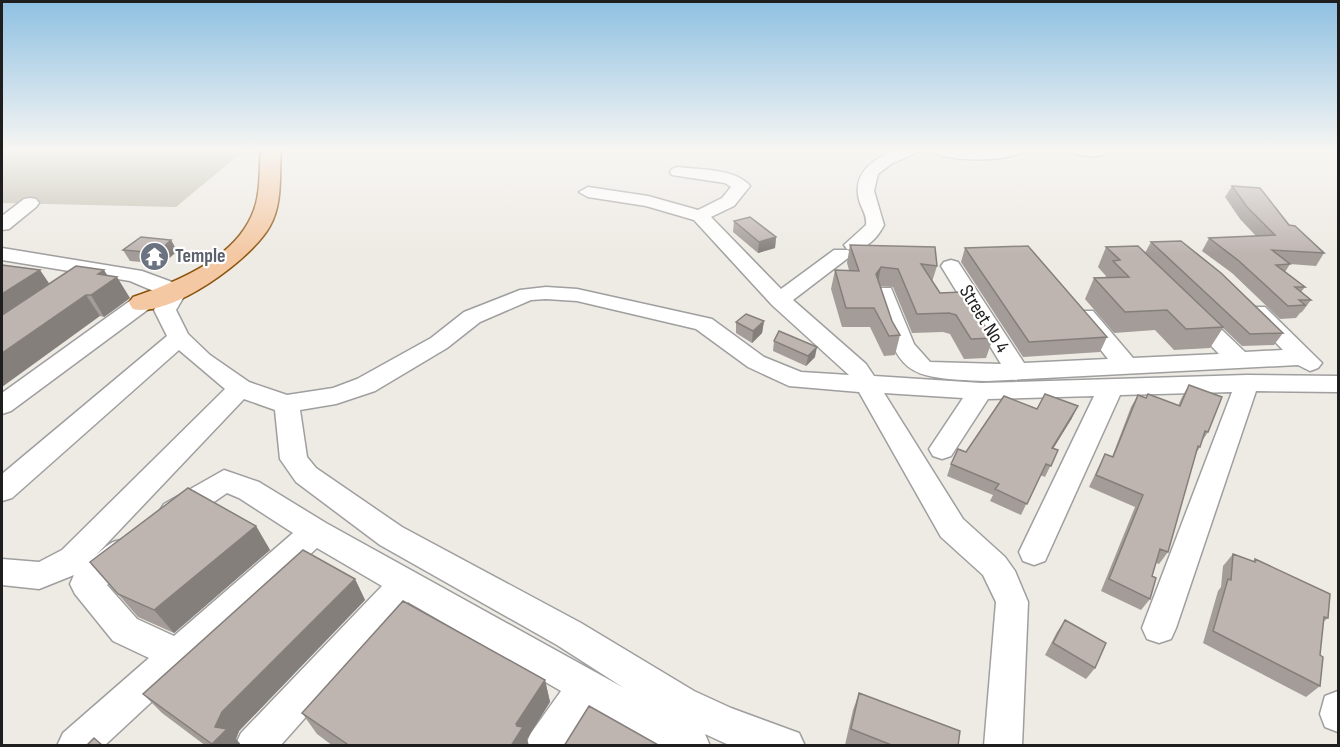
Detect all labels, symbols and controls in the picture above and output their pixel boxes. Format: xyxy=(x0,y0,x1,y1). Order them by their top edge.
temple icon: Temple xyxy=(138,240,170,272)
place label: Temple xyxy=(175,244,226,268)
street label: Street No 4 xyxy=(954,281,1014,357)

